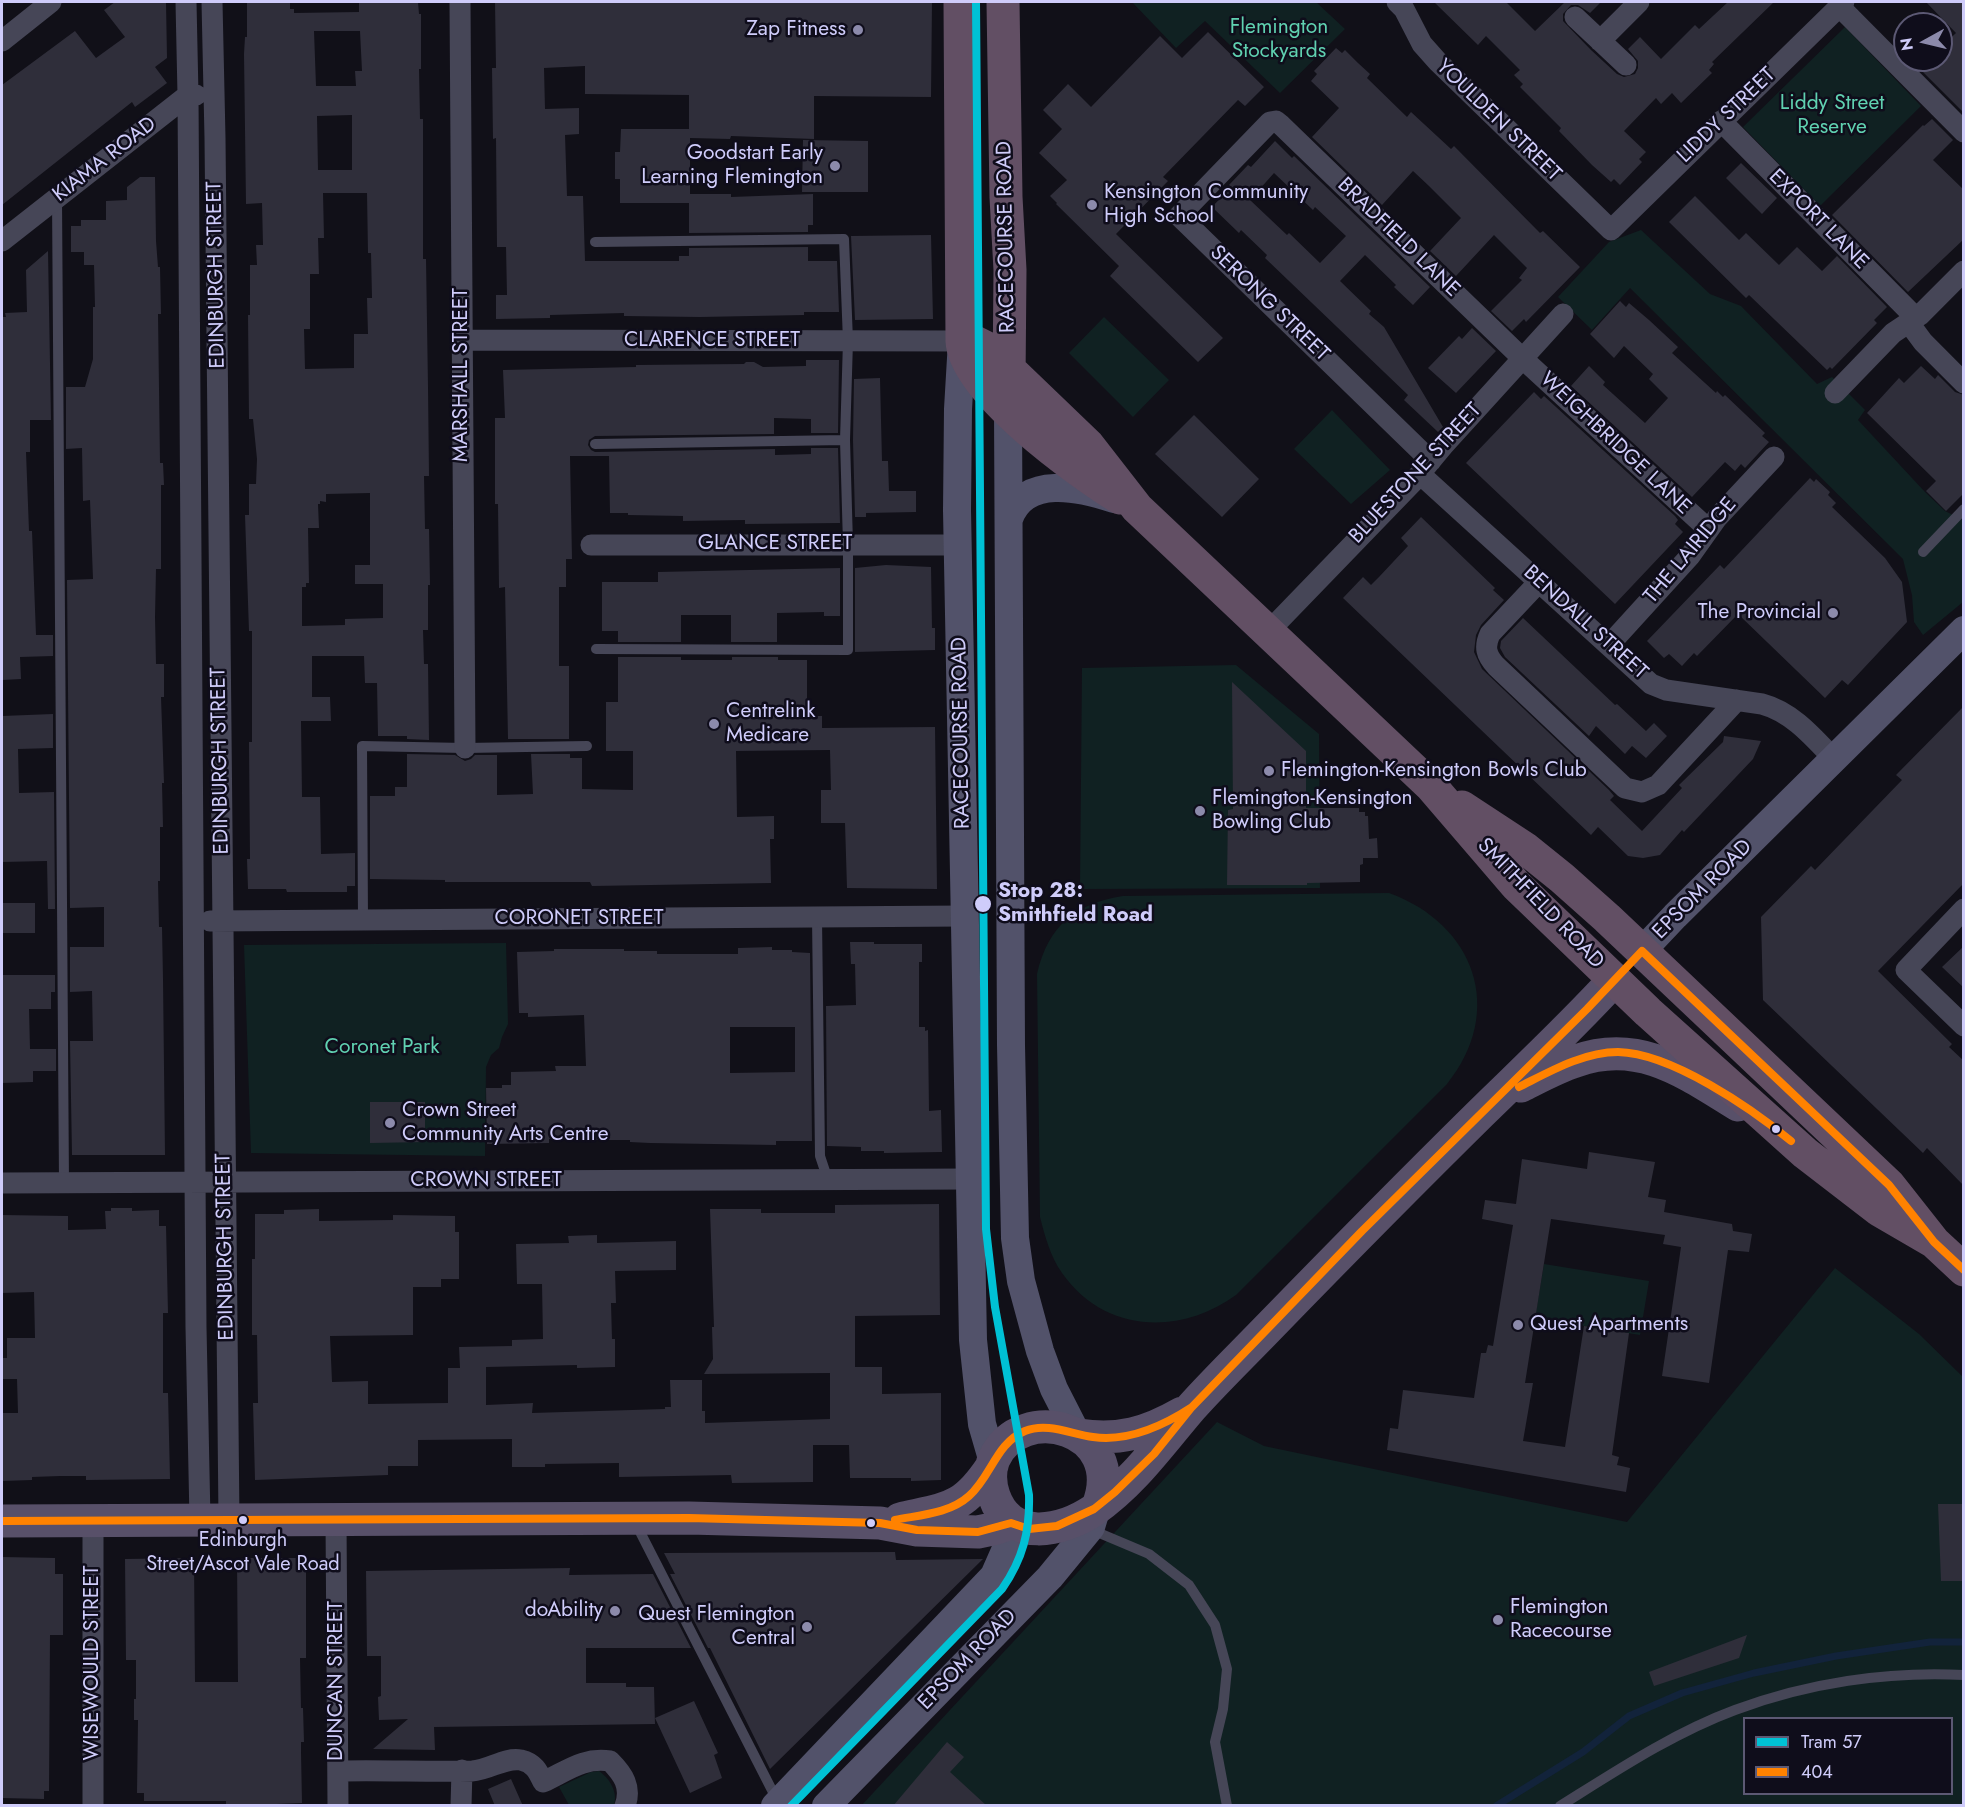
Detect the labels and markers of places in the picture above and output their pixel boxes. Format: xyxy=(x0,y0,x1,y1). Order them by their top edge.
place label: Zap Fitness xyxy=(746,17,846,43)
marker: Zap Fitness xyxy=(851,23,865,37)
place label: Goodstart Early Learning Flemington xyxy=(641,141,823,191)
marker: Goodstart Early Learning Flemington xyxy=(828,159,842,173)
place label: Kensington Community High School xyxy=(1104,180,1308,230)
marker: Kensington Community High School xyxy=(1085,198,1099,212)
place label: The Provincial xyxy=(1698,600,1821,626)
marker: The Provincial xyxy=(1826,606,1840,620)
place label: Centrelink Medicare xyxy=(726,699,816,749)
marker: Centrelink Medicare xyxy=(707,717,721,731)
place label: Flemington-Kensington Bowls Club xyxy=(1281,758,1587,784)
marker: Flemington-Kensington Bowls Club xyxy=(1262,764,1276,778)
place label: Flemington-Kensington Bowling Club xyxy=(1212,786,1412,836)
marker: Flemington-Kensington Bowling Club xyxy=(1193,804,1207,818)
place label: Stop 28: Smithfield Road xyxy=(998,879,1153,929)
marker: Stop 28: Smithfield Road xyxy=(973,894,993,914)
place label: Crown Street Community Arts Centre xyxy=(402,1098,609,1148)
marker: Crown Street Community Arts Centre xyxy=(383,1116,397,1130)
unlabelled marker xyxy=(1770,1123,1782,1135)
place label: Quest Apartments xyxy=(1530,1312,1688,1338)
marker: Quest Apartments xyxy=(1511,1318,1525,1332)
marker: Edinburgh Street/Ascot Vale Road xyxy=(237,1514,249,1526)
unlabelled marker xyxy=(865,1517,877,1529)
place label: Edinburgh Street/Ascot Vale Road xyxy=(146,1529,340,1576)
place label: Flemington Racecourse xyxy=(1510,1595,1612,1645)
place label: doAbility xyxy=(525,1598,603,1624)
place label: Quest Flemington Central xyxy=(638,1602,795,1652)
marker: doAbility xyxy=(608,1604,622,1618)
marker: Flemington Racecourse xyxy=(1491,1613,1505,1627)
marker: Quest Flemington Central xyxy=(800,1620,814,1634)

